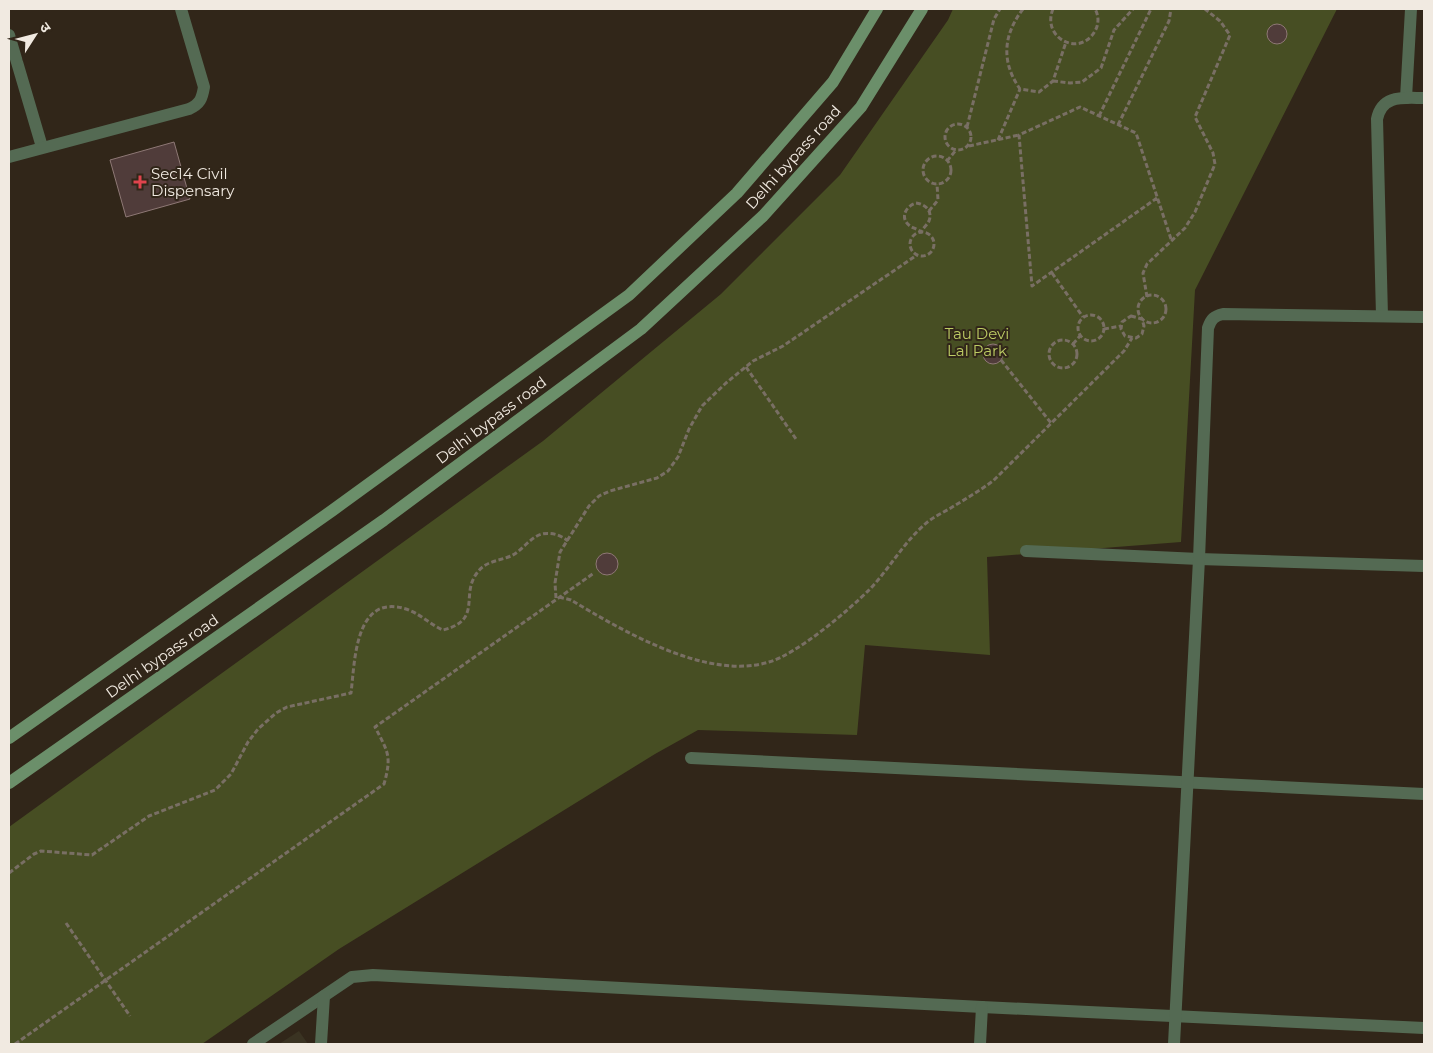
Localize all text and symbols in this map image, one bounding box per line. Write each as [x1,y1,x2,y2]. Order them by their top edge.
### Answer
north arrow [10,10,60,60]
text: उ [36,19,56,37]
street label: Delhi bypass road [741,101,845,213]
place label: Sec14 Civil Dispensary [151,164,235,200]
marker: Sec14 Civil Dispensary [133,175,147,189]
park label: Tau Devi Lal Park [945,324,1009,360]
street label: Delhi bypass road [432,372,550,468]
street label: Delhi bypass road [102,610,222,702]

